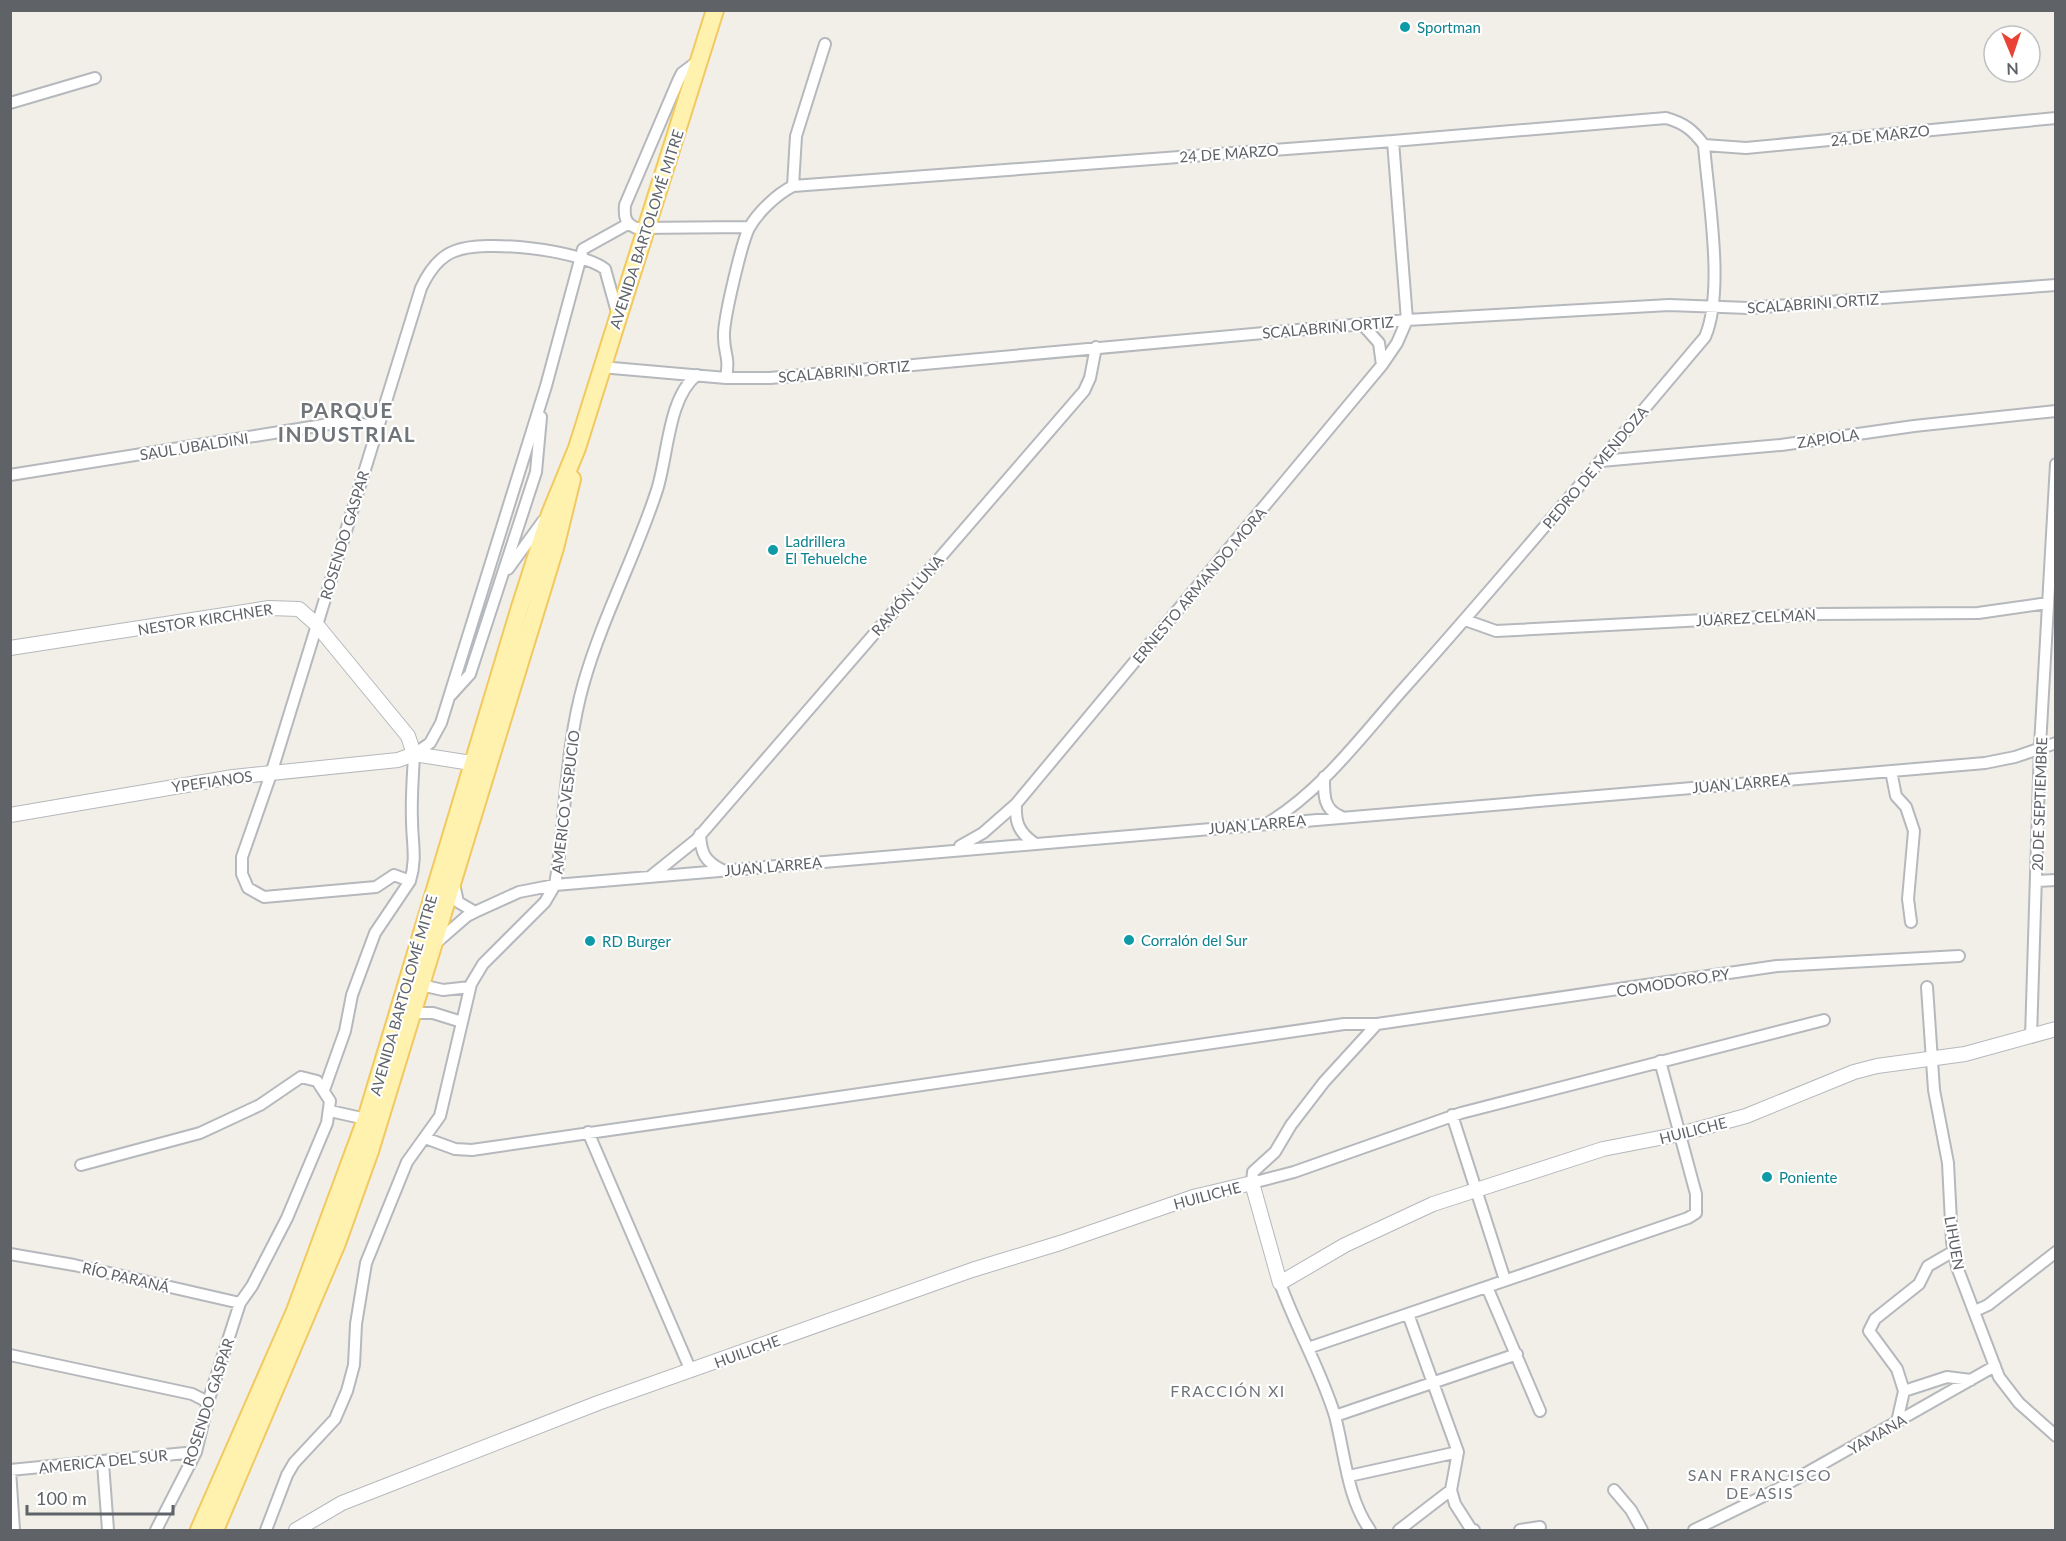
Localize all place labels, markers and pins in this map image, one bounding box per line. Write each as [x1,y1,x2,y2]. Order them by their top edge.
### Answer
place label: Sportman [1417,18,1481,36]
marker: Sportman [1398,20,1412,34]
place label: Ladrillera El Tehuelche [785,532,867,567]
marker: Ladrillera El Tehuelche [766,543,780,557]
place label: Corralón del Sur [1141,931,1248,949]
place label: RD Burger [602,932,671,950]
marker: Corralón del Sur [1122,933,1136,947]
marker: RD Burger [583,934,597,948]
place label: Poniente [1779,1168,1838,1186]
marker: Poniente [1760,1170,1774,1184]

